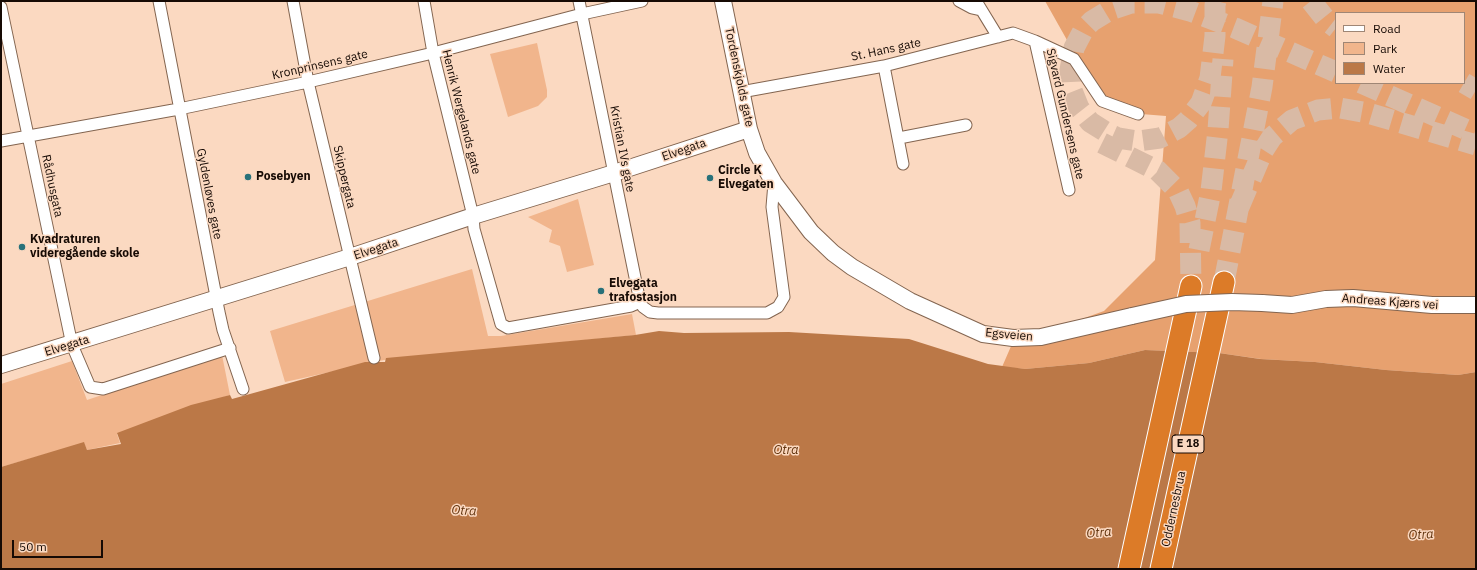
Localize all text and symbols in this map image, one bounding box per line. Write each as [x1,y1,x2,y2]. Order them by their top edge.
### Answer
legend [1335,12,1465,84]
text: Road [1373,21,1401,36]
street label: Tordenskjolds gate [721,26,757,128]
street label: St. Hans gate [850,36,922,64]
text: Park [1373,41,1397,56]
street label: Kronprinsens gate [271,47,369,83]
street label: Sigvard Gundersens gate [1043,47,1087,181]
street label: Henrik Wergelands gate [439,48,483,176]
text: Water [1373,61,1405,76]
street label: Kristian IVs gate [607,104,637,194]
street label: Elvegata [660,136,708,164]
street label: Skippergata [330,144,358,210]
street label: Gyldenløves gate [193,147,225,241]
street label: Rådhusgata [38,153,66,219]
place label: Circle K Elvegaten [718,164,774,192]
place label: Posebyen [256,170,311,184]
marker: Posebyen [243,172,253,182]
marker: Circle K Elvegaten [705,173,715,183]
place label: Kvadraturen videregående skole [30,233,139,261]
street label: Elvegata [352,235,400,263]
marker: Kvadraturen videregående skole [17,242,27,252]
place label: Elvegata trafostasjon [609,277,677,305]
marker: Elvegata trafostasjon [596,286,606,296]
street label: Andreas Kjærs vei [1341,291,1439,313]
street label: Egsveien [985,326,1033,344]
street label: Elvegata [43,332,91,360]
road number: E 18 [1172,435,1204,453]
water label: Otra [773,442,799,458]
street label: Oddernesbrua [1159,470,1189,548]
water label: Otra [451,503,477,519]
water label: Otra [1086,524,1112,542]
water label: Otra [1408,526,1434,544]
scale bar [14,532,105,558]
text: 50 m [19,539,47,554]

